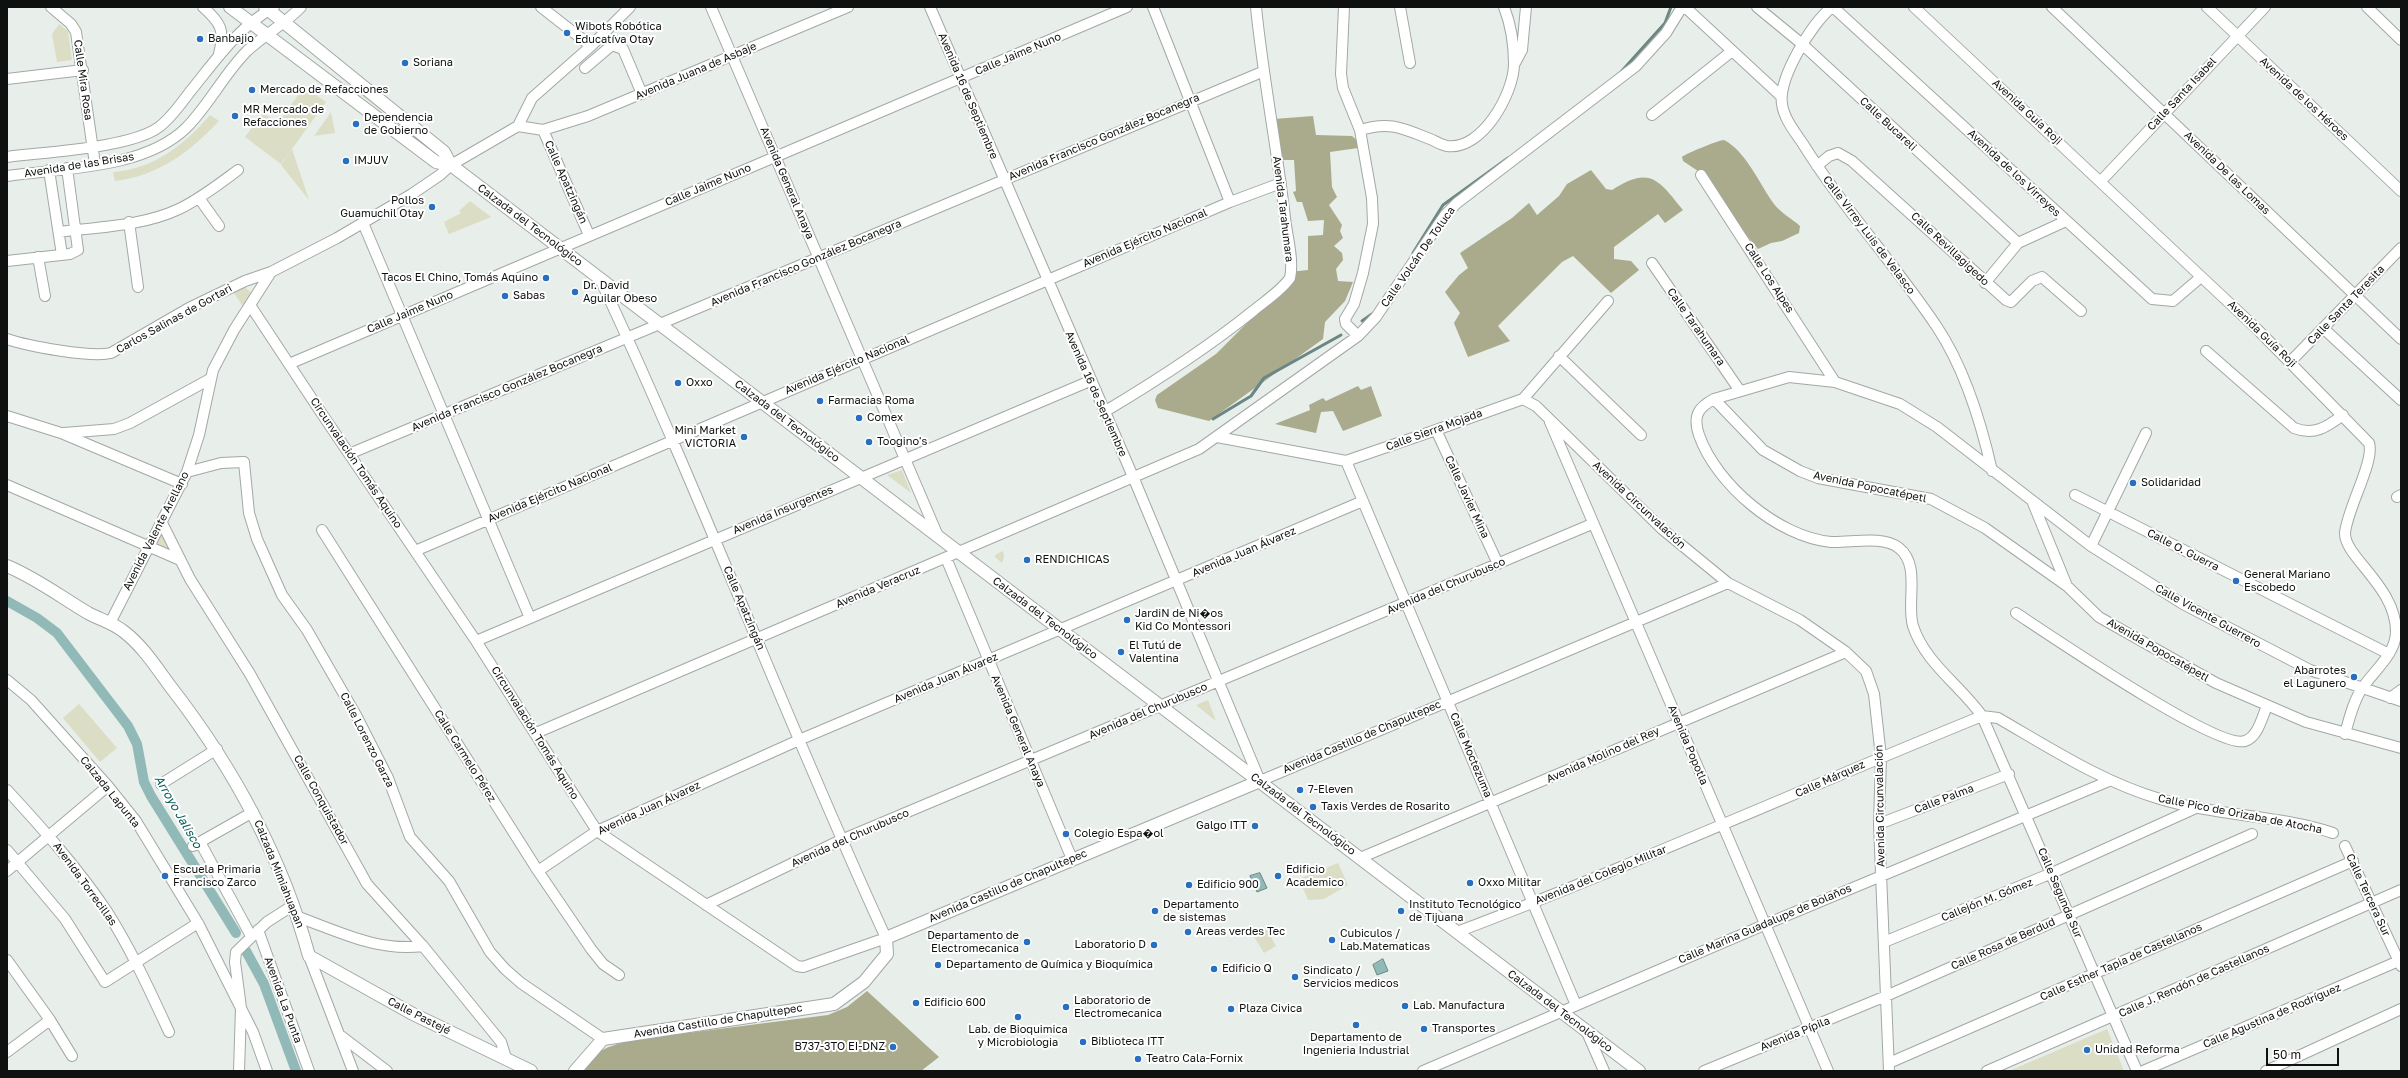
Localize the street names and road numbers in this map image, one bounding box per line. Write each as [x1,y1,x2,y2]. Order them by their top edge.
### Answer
street label: Calle Jaime Nuno [973,30,1063,78]
street label: Avenida 16 de Septiembre [935,31,1001,161]
street label: Calle Mira Rosa [71,39,95,121]
street label: Avenida Juana de Asbaje [633,39,759,103]
street label: Avenida de los Héroes [2257,54,2351,144]
street label: Calle Santa Isabel [2145,55,2219,133]
street label: Avenida Guía Roji [1989,76,2065,148]
street label: Avenida Francisco González Bocanegra [1007,91,1201,183]
street label: Calle Bucareli [1857,94,1919,154]
street label: Avenida General Anaya [757,125,817,241]
street label: Avenida de los Virreyes [1965,127,2063,219]
street label: Avenida De las Lomas [2181,129,2273,217]
street label: Calle Apatzingán [542,138,590,226]
street label: Avenida de las Brisas [23,150,135,180]
street label: Avenida Tarahumara [1270,155,1296,263]
street label: Calle Jaime Nuno [663,161,753,209]
street label: Calle Virrey Luis de Velasco [1820,173,1918,297]
street label: Calzada del Tecnológico [475,181,585,269]
street label: Calle Volcán De Toluca [1378,204,1458,310]
street label: Avenida Ejército Nacional [1081,206,1209,270]
street label: Calle Revillagigedo [1908,209,1992,289]
street label: Avenida Francisco González Bocanegra [709,217,903,309]
street label: Calle Los Alpes [1741,241,1797,315]
street label: Calle Santa Teresita [2305,263,2387,347]
street label: Carlos Salinas de Gortari [114,282,234,356]
street label: Calle Tarahumara [1664,286,1728,368]
street label: Calle Jaime Nuno [365,288,455,336]
street label: Avenida Guía Roji [2225,298,2299,370]
street label: Avenida 16 de Septiembre [1062,329,1130,459]
street label: Avenida Ejército Nacional [783,333,911,397]
street label: Avenida Francisco González Bocanegra [410,342,604,434]
street label: Calzada del Tecnológico [732,377,842,465]
street label: Circunvalación Tomás Aquino [307,395,405,531]
street label: Calle Sierra Mojada [1384,406,1484,454]
street label: Calle Javier Mina [1442,454,1492,540]
street label: Avenida Circunvalación [1590,458,1688,552]
street label: Avenida Ejército Nacional [486,461,614,525]
street label: Avenida Valente Arellano [120,469,192,593]
street label: Avenida Popocatépetl [1812,469,1928,505]
street label: Avenida Insurgentes [731,483,835,537]
street label: Avenida Juan Álvarez [1190,524,1298,580]
street label: Calle O. Guerra [2145,526,2221,574]
street label: Avenida del Churubusco [1385,555,1507,617]
street label: Avenida Veracruz [834,563,922,611]
street label: Calle Apatzingán [720,564,768,652]
street label: Calzada del Tecnológico [990,574,1100,662]
street label: Calle Vicente Guerrero [2153,581,2263,651]
street label: Avenida Popocatépetl [2105,615,2211,685]
street label: Avenida Juan Álvarez [892,650,1000,706]
street label: Circunvalación Tomás Aquino [488,664,582,802]
street label: Avenida General Anaya [988,673,1048,789]
street label: Avenida del Churubusco [1087,680,1209,742]
street label: Calle Lorenzo Garza [337,690,397,790]
street label: Avenida Castillo de Chapultepec [1281,698,1443,776]
street label: Avenida Popotla [1665,703,1711,787]
street label: Calle Carmelo Pérez [431,707,499,805]
street label: Calle Moctezuma [1447,711,1495,799]
street label: Avenida Molino del Rey [1544,724,1662,786]
street label: Avenida Circunvalación [1872,745,1888,867]
street label: Calle Conquistador [291,753,351,847]
street label: Calzada Lapunta [77,754,143,830]
street label: Calle Márquez [1793,758,1867,800]
street label: Calzada del Tecnológico [1248,770,1358,858]
street label: Avenida Juan Álvarez [596,778,702,838]
street label: Calle Palma [1912,782,1976,816]
street label: Calle Pico de Orizaba de Atocha [2157,792,2323,836]
street label: Avenida del Churubusco [789,806,911,870]
street label: Calzada Mimiahuapan [251,818,307,930]
street label: Avenida Torrecillas [50,840,120,928]
street label: Avenida del Colegio Militar [1533,843,1669,907]
street label: Calle Segunda Sur [2035,846,2085,940]
street label: Avenida Castillo de Chapultepec [927,847,1089,925]
street label: Calle Tercera Sur [2343,852,2393,938]
street label: Callejón M. Gómez [1939,876,2035,924]
street label: Calle Marina Guadalupe de Bolaños [1676,881,1854,967]
street label: Calle Rosa de Berdud [1949,915,2057,973]
street label: Calle Esther Tapia de Castellanos [2038,920,2204,1004]
street label: Calle J. Rendón de Castellanos [2117,942,2271,1020]
street label: Avenida La Punta [261,955,305,1045]
street label: Calzada del Tecnológico [1505,967,1615,1055]
street label: Calle Agustina de Rodríguez [2201,981,2343,1051]
street label: Calle Pastejé [385,994,453,1038]
street label: Avenida Castillo de Chapultepec [633,1001,803,1041]
street label: Avenida Pípila [1758,1014,1832,1054]

